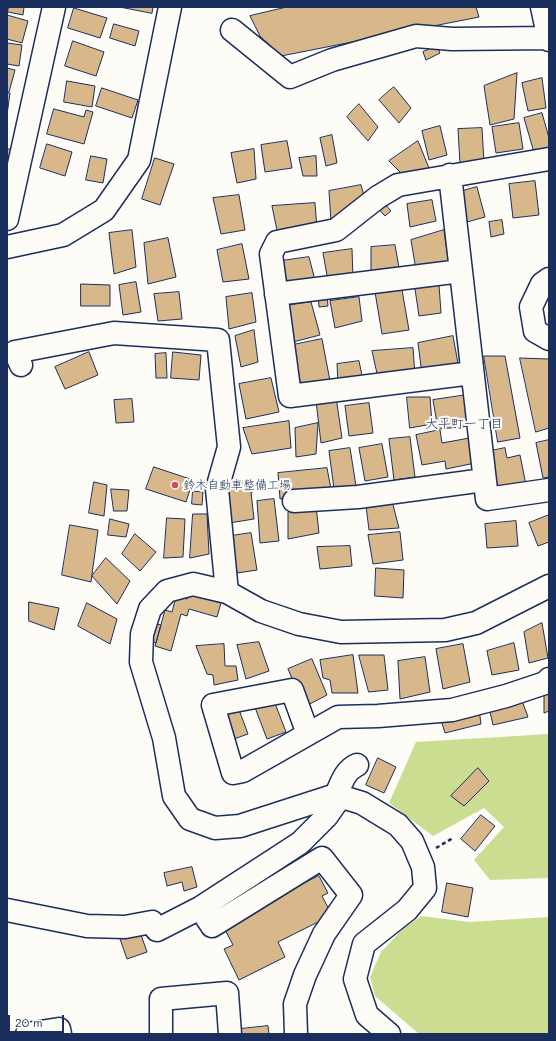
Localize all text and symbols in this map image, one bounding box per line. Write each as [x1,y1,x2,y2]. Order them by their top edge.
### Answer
district label: 大平町一丁目 [425,416,503,432]
place label: 鈴木自動車整備工場 [183,478,291,492]
marker: 鈴木自動車整備工場 [170,480,180,490]
scale bar [10,1007,66,1033]
text: 20 m [15,1014,43,1030]

